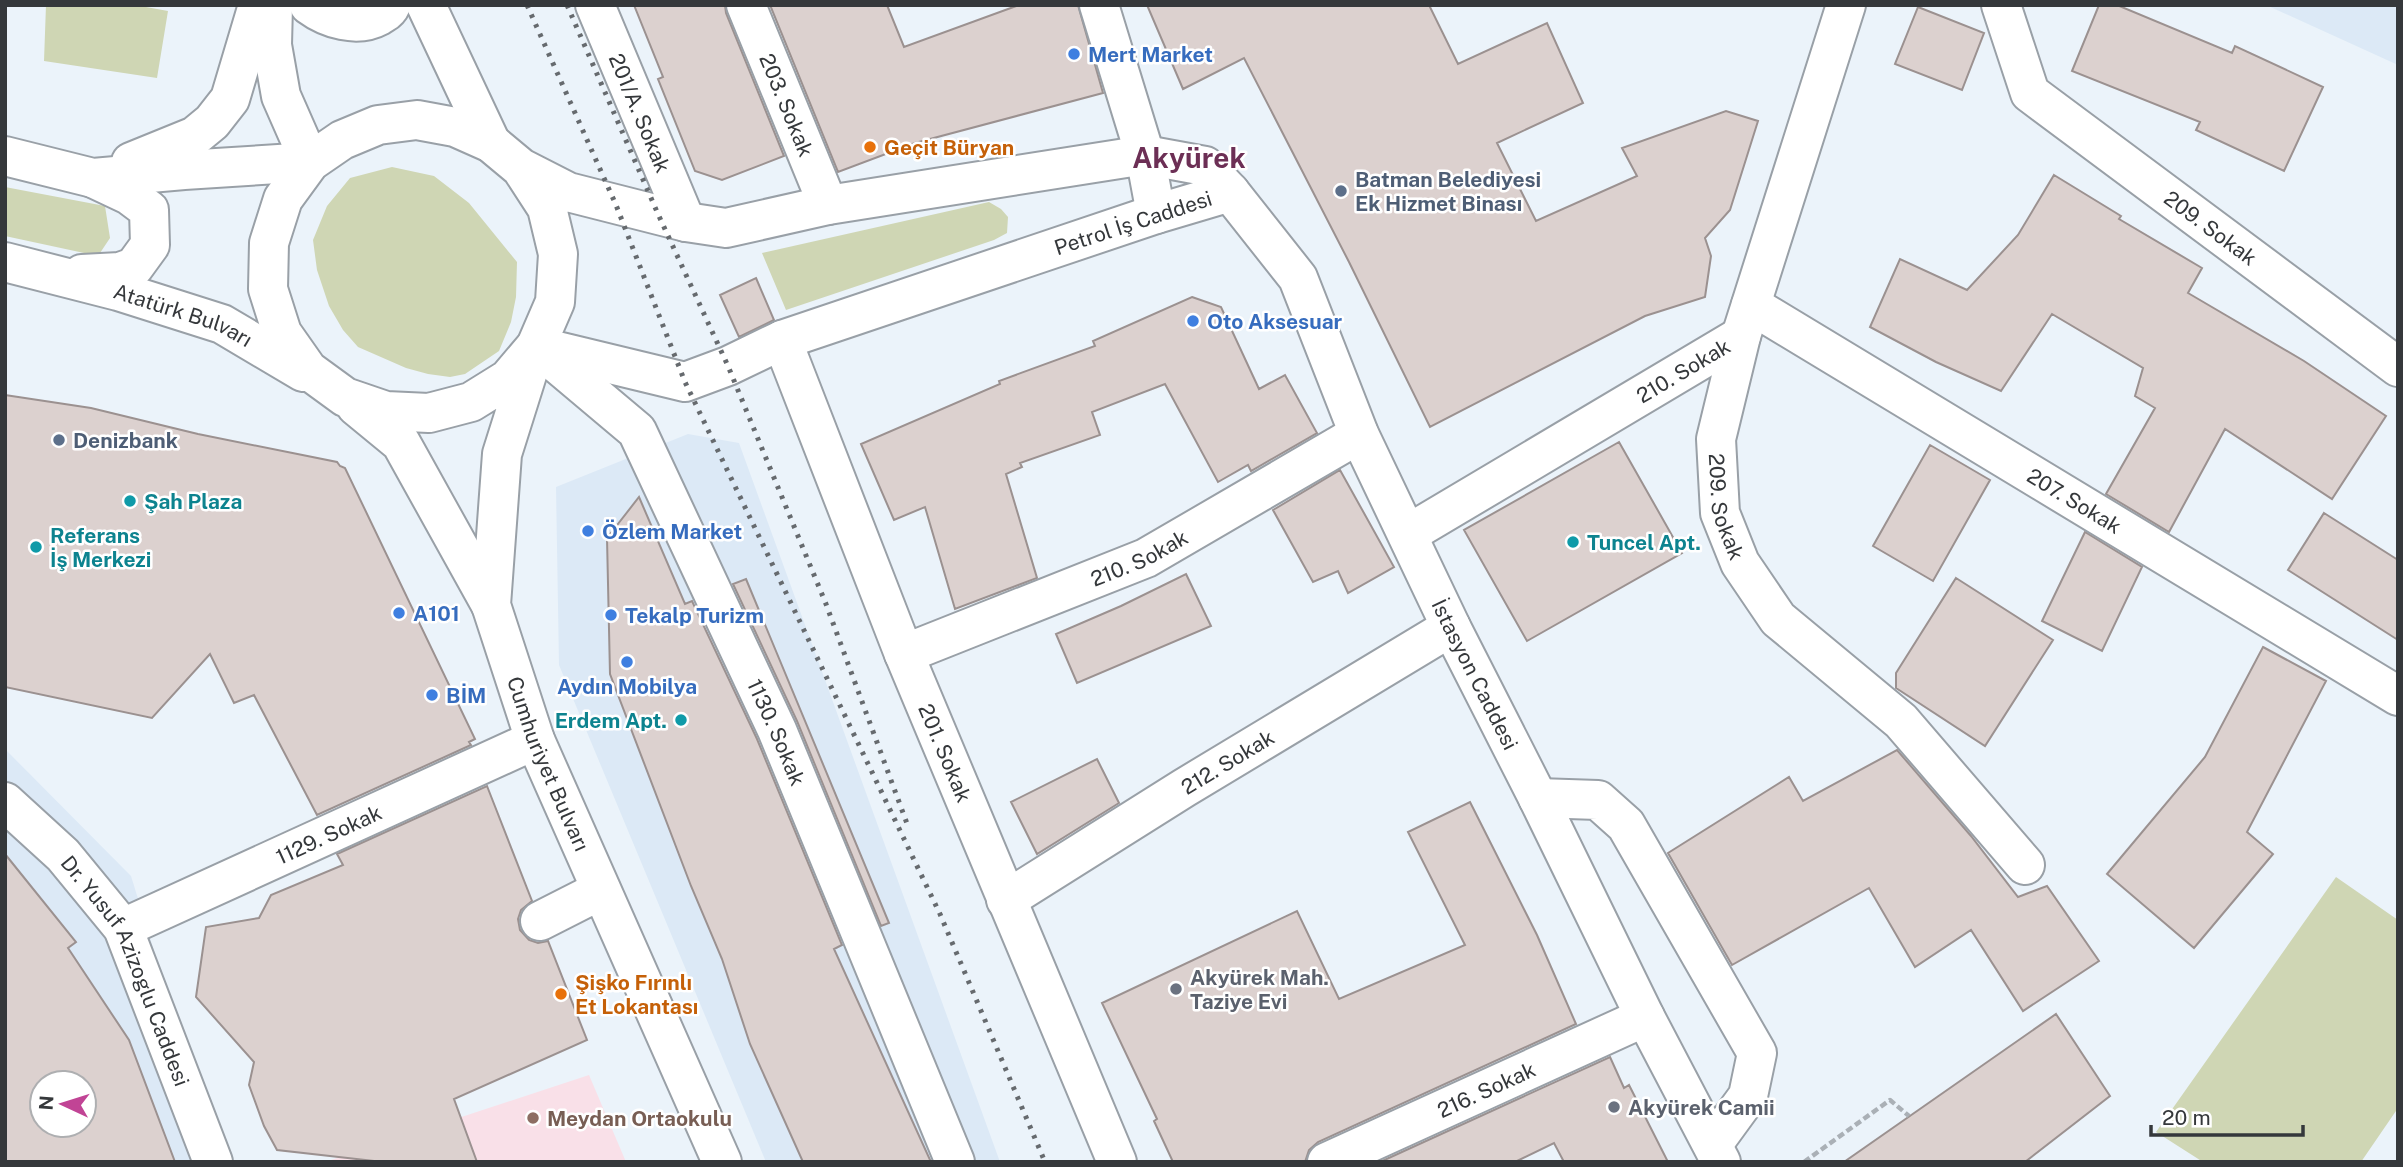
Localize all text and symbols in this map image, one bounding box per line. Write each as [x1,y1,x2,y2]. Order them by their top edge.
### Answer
place label: Mert Market [1088,42,1213,67]
marker: Mert Market [1066,46,1082,62]
street label: 201/A. Sokak [604,50,676,176]
street label: 203. Sokak [755,50,819,160]
place label: Geçit Büryan [884,135,1014,160]
marker: Geçit Büryan [862,139,878,155]
district label: Akyürek [1132,141,1246,174]
place label: Batman Belediyesi Ek Hizmet Binası [1355,167,1541,216]
marker: Batman Belediyesi Ek Hizmet Binası [1333,183,1349,199]
street label: 209. Sokak [2160,185,2262,270]
street label: Petrol İş Caddesi [1051,186,1215,260]
street label: Atatürk Bulvarı [111,278,257,352]
place label: Oto Aksesuar [1207,309,1343,334]
marker: Oto Aksesuar [1185,313,1201,329]
street label: 210. Sokak [1632,333,1735,408]
place label: Denizbank [73,428,178,453]
marker: Denizbank [51,432,67,448]
street label: 209. Sokak [1704,453,1750,563]
street label: 207. Sokak [2023,462,2126,539]
place label: Şah Plaza [144,489,242,514]
marker: Şah Plaza [122,493,138,509]
place label: Özlem Market [602,519,742,544]
place label: Referans İş Merkezi [50,523,151,572]
marker: Özlem Market [580,523,596,539]
street label: 210. Sokak [1087,524,1192,591]
place label: Tuncel Apt. [1587,530,1701,555]
marker: Tuncel Apt. [1565,534,1581,550]
marker: Referans İş Merkezi [28,539,44,555]
street label: İstasyon Caddesi [1427,595,1524,754]
place label: A101 [413,601,460,626]
place label: Tekalp Turizm [625,603,764,628]
marker: A101 [391,605,407,621]
marker: Tekalp Turizm [603,607,619,623]
marker: Aydın Mobilya [619,654,635,670]
street label: Cumhuriyet Bulvarı [503,673,595,855]
place label: Aydın Mobilya [557,674,697,699]
street label: 1130. Sokak [742,675,811,789]
place label: BİM [446,683,486,708]
marker: BİM [424,687,440,703]
street label: 201. Sokak [914,700,977,806]
place label: Erdem Apt. [555,708,667,733]
marker: Erdem Apt. [673,712,689,728]
street label: 212. Sokak [1176,724,1279,799]
street label: 1129. Sokak [272,799,386,869]
street label: Dr. Yusuf Azizoglu Caddesi [56,850,195,1089]
place label: Akyürek Mah. Taziye Evi [1190,965,1329,1014]
place label: Şişko Fırınlı Et Lokantası [575,970,698,1019]
marker: Akyürek Mah. Taziye Evi [1168,981,1184,997]
marker: Şişko Fırınlı Et Lokantası [553,986,569,1002]
street label: 216. Sokak [1433,1056,1539,1123]
north arrow [28,1069,98,1139]
scale bar [2151,1094,2303,1138]
text: N [35,1095,58,1111]
place label: Akyürek Camii [1628,1095,1775,1120]
marker: Akyürek Camii [1606,1099,1622,1115]
text: 20 m [2162,1105,2211,1130]
place label: Meydan Ortaokulu [547,1106,732,1131]
marker: Meydan Ortaokulu [525,1110,541,1126]

